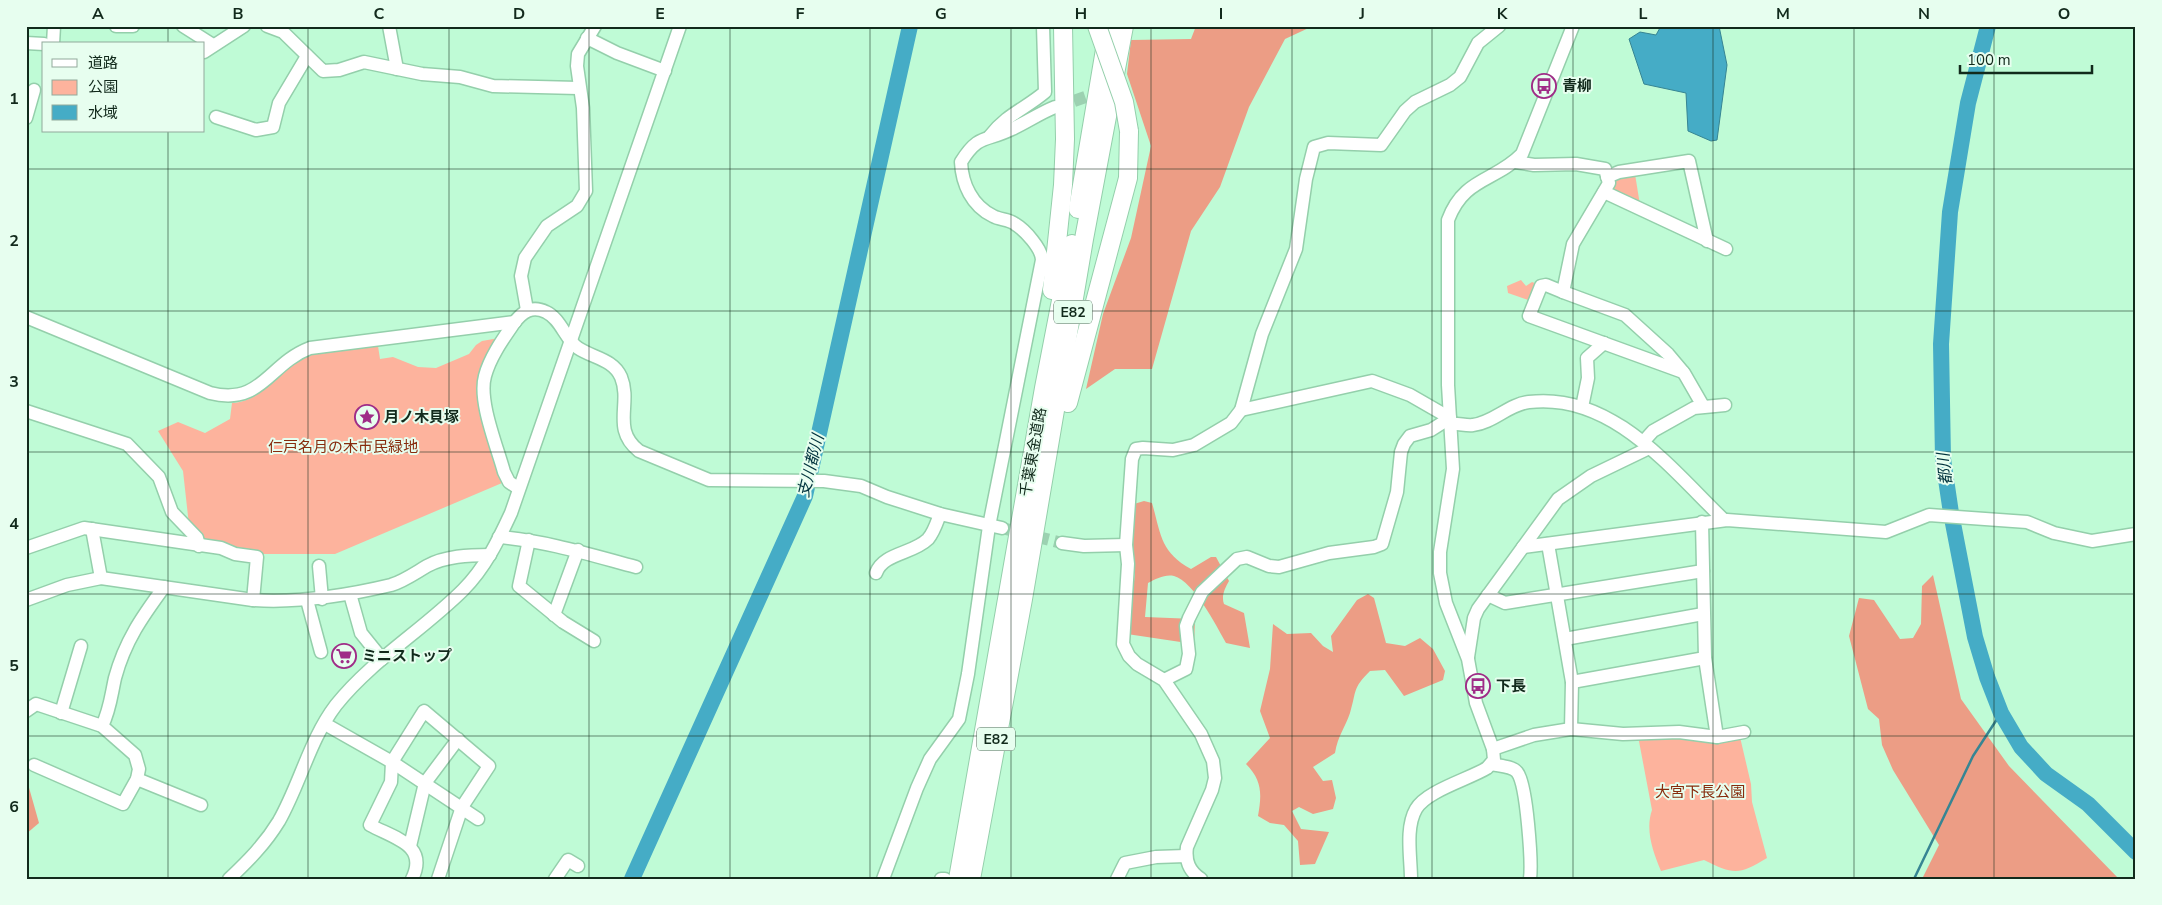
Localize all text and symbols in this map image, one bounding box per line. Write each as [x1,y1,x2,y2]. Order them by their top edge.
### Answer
text: A [92,3,104,25]
text: B [232,3,244,25]
text: C [374,3,385,25]
text: D [513,3,525,25]
text: E [655,3,665,25]
text: F [796,3,805,25]
text: G [935,3,947,25]
text: H [1075,3,1087,25]
text: I [1219,3,1223,25]
text: J [1358,3,1365,25]
text: K [1497,3,1509,25]
text: L [1639,3,1648,25]
text: M [1776,3,1790,25]
text: N [1918,3,1930,25]
text: O [2058,3,2070,25]
legend [42,42,205,132]
scale bar [1960,42,2092,74]
text: 100 m [1967,50,2011,70]
text: 道路 [88,53,118,73]
bus stop icon: 青柳 [1531,73,1557,99]
place label: 青柳 [1562,76,1592,96]
text: 公園 [88,77,118,97]
text: 1 [9,88,19,110]
text: 水域 [88,103,118,123]
text: 2 [9,230,19,252]
road number: E82 [1054,300,1092,324]
text: 3 [9,371,19,393]
place icon: 月ノ木貝塚 [354,404,380,430]
street label: 千葉東金道路 [1015,406,1051,498]
place label: 月ノ木貝塚 [384,407,459,427]
water label: 支川都川 [793,430,830,500]
park label: 仁戸名月の木市民緑地 [268,437,418,457]
water label: 都川 [1932,450,1958,486]
text: 4 [9,513,19,535]
supermarket icon: ミニストップ [331,643,357,669]
place label: ミニストップ [362,646,452,666]
text: 5 [9,655,19,677]
bus stop icon: 下長 [1465,673,1491,699]
place label: 下長 [1496,676,1526,696]
road number: E82 [977,728,1015,751]
park label: 大宮下長公園 [1655,782,1745,802]
text: 6 [9,796,19,818]

